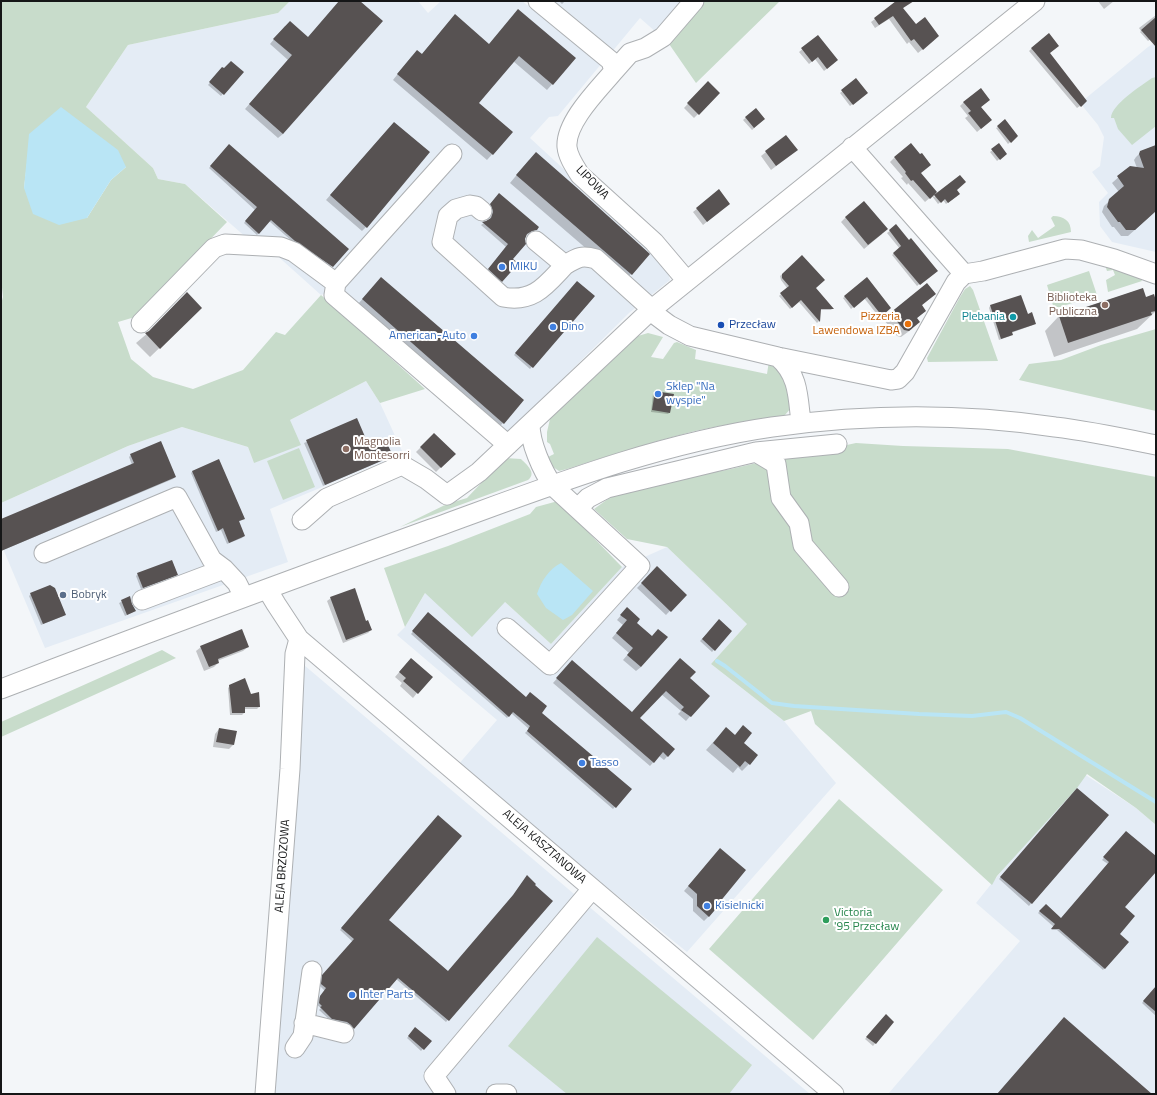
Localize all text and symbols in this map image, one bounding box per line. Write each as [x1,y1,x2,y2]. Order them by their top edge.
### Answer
street label: LIPOWA [573,163,611,203]
place label: MIKU [510,260,538,274]
marker: MIKU [497,262,507,272]
place label: Biblioteka Publiczna [1047,291,1097,319]
marker: Biblioteka Publiczna [1100,300,1110,310]
place label: Pizzeria Lawendowa IZBA [812,310,900,338]
place label: Plebania [962,310,1005,324]
marker: Plebania [1008,312,1018,322]
place label: Przecław [729,318,776,332]
marker: Pizzeria Lawendowa IZBA [903,319,913,329]
place label: Dino [561,320,584,334]
marker: Przecław [716,320,726,330]
marker: Dino [548,322,558,332]
place label: American-Auto [389,329,466,343]
marker: American-Auto [469,331,479,341]
place label: Sklep "Na wyspie" [666,380,715,408]
marker: Sklep "Na wyspie" [653,389,663,399]
place label: Magnolia Montesorri [354,435,410,463]
marker: Magnolia Montesorri [341,444,351,454]
place label: Bobryk [71,588,107,602]
marker: Bobryk [58,590,68,600]
place label: Tasso [590,756,619,770]
marker: Tasso [577,758,587,768]
street label: ALEJA KASZTANOWA [499,807,589,887]
street label: ALEJA BRZOZOWA [273,819,293,913]
place label: Kisielnicki [715,899,764,913]
marker: Kisielnicki [702,901,712,911]
place label: Victoria '95 Przecław [834,906,899,934]
marker: Victoria '95 Przecław [821,915,831,925]
place label: Inter Parts [360,988,413,1002]
marker: Inter Parts [347,990,357,1000]

